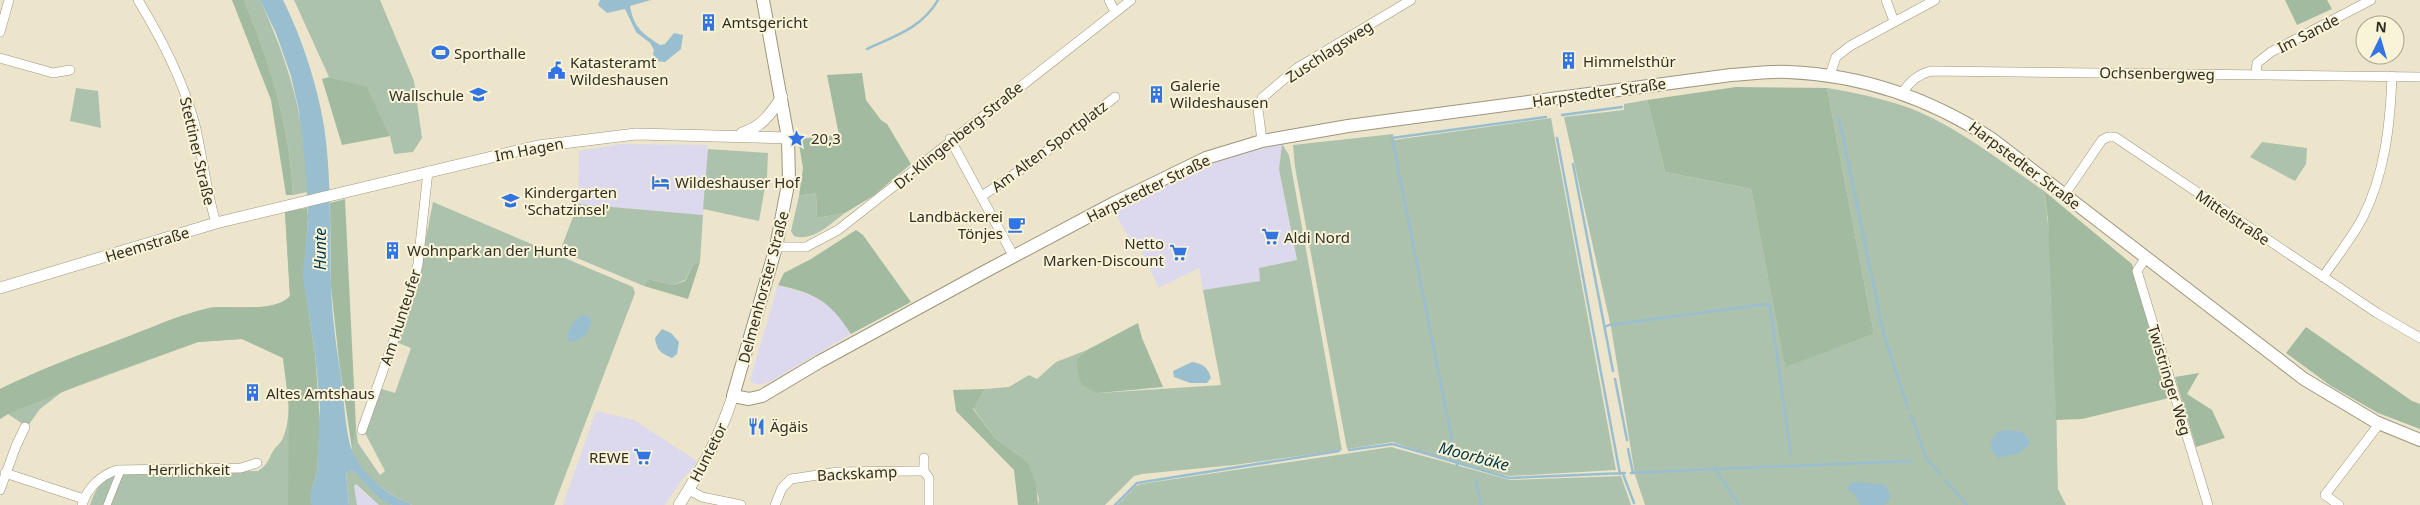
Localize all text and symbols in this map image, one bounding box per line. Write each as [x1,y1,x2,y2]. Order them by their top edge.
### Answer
street label: Im Sande [2274,9,2342,57]
building icon: Amtsgericht [698,12,718,32]
place label: Amtsgericht [722,12,808,32]
street label: Zuschlagsweg [1282,15,1376,87]
north arrow [2355,15,2405,65]
text: N [2375,17,2388,37]
sports icon: Sporthalle [430,43,450,63]
place label: Sporthalle [454,43,526,63]
building icon: Himmelsthür [1559,51,1579,71]
place label: Himmelsthür [1583,51,1676,71]
place label: Katasteramt Wildeshausen [570,52,668,89]
public building icon: Katasteramt Wildeshausen [546,61,566,81]
street label: Ochsenbergweg [2099,62,2215,84]
street label: Harpstedter Straße [1531,73,1667,111]
place label: Galerie Wildeshausen [1170,75,1268,112]
street label: Dr.-Klingenberg-Straße [889,77,1027,193]
building icon: Galerie Wildeshausen [1146,84,1166,104]
place label: Wallschule [389,85,464,105]
school or university icon: Wallschule [468,85,488,105]
street label: Stettiner Straße [176,95,220,207]
street label: Am Alten Sportplatz [987,96,1111,196]
street label: Harpstedter Straße [1965,116,2085,214]
place icon: 20,3 [787,128,807,148]
place label: 20,3 [811,128,841,148]
street label: Im Hagen [493,133,565,165]
street label: Harpstedter Straße [1083,149,1213,227]
hotel icon: Wildeshauser Hof [651,172,671,192]
place label: Wildeshauser Hof [675,172,800,192]
place label: Kindergarten 'Schatzinsel' [524,182,617,219]
street label: Mittelstraße [2192,185,2274,249]
school or university icon: Kindergarten 'Schatzinsel' [500,191,520,211]
place label: Landbäckerei Tönjes [909,206,1003,243]
street label: Delmenhorster Straße [733,209,793,365]
cafe icon: Landbäckerei Tönjes [1007,215,1027,235]
street label: Heemstraße [103,222,191,266]
supermarket icon: Aldi Nord [1260,227,1280,247]
place label: Aldi Nord [1284,227,1350,247]
water label: Hunte [309,228,331,270]
place label: Netto Marken-Discount [1043,233,1165,270]
building icon: Wohnpark an der Hunte [383,240,403,260]
place label: Wohnpark an der Hunte [407,240,577,260]
supermarket icon: Netto Marken-Discount [1168,242,1188,262]
street label: Am Hunteufer [375,266,425,368]
street label: Twistringer Weg [2144,322,2196,438]
building icon: Altes Amtshaus [242,383,262,403]
place label: Altes Amtshaus [266,383,375,403]
restaurant icon: Ägäis [746,416,766,436]
place label: Ägäis [770,416,808,436]
street label: Huntetor [685,419,731,485]
water label: Moorbäke [1436,436,1512,476]
place label: REWE [589,447,629,467]
supermarket icon: REWE [633,447,653,467]
street label: Herrlichkeit [148,459,231,479]
street label: Backskamp [816,461,898,485]

